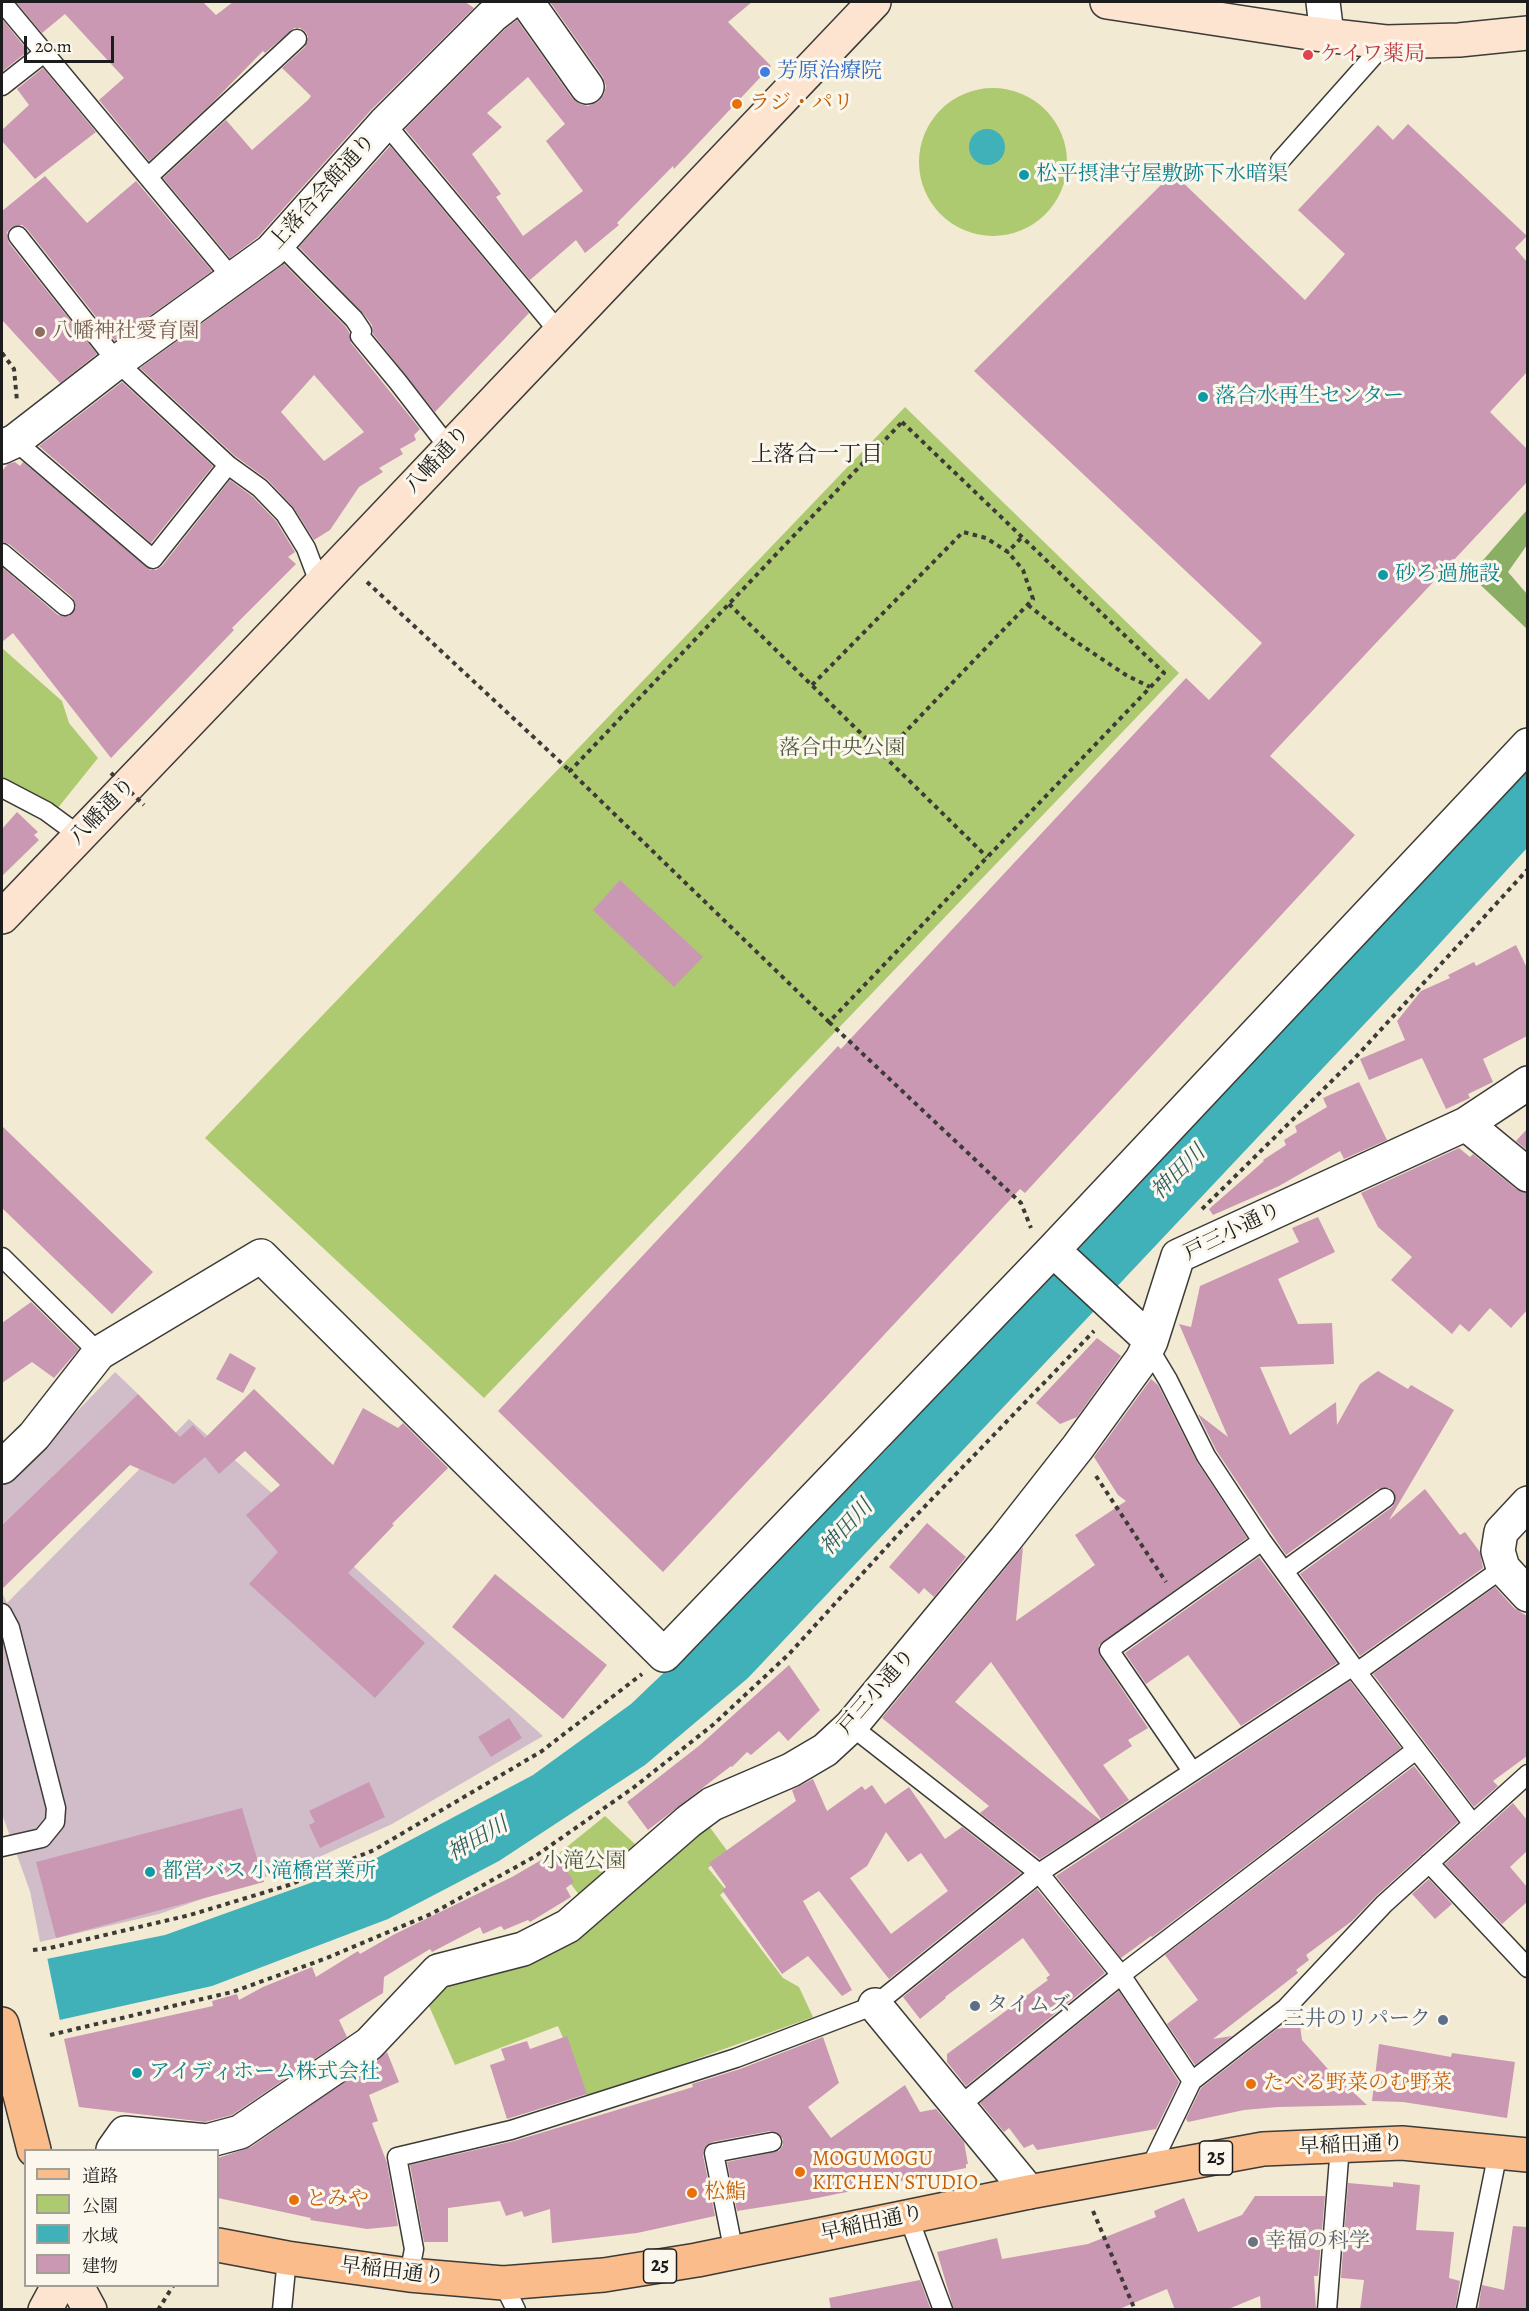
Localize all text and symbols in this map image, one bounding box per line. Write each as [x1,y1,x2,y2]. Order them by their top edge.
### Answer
scale bar [27,24,117,62]
text: 20 m [35,34,72,58]
place label: ケイワ薬局 [1320,42,1425,68]
marker: ケイワ薬局 [1301,48,1315,62]
place label: 芳原治療院 [777,59,882,85]
marker: 芳原治療院 [758,65,772,79]
place label: ラジ・パリ [749,91,854,117]
marker: ラジ・パリ [730,97,744,111]
street label: 上落合会館通り [264,129,382,255]
place label: 松平摂津守屋敷跡下水暗渠 [1036,162,1288,188]
marker: 松平摂津守屋敷跡下水暗渠 [1017,168,1031,182]
place label: 八幡神社愛育園 [52,319,199,345]
marker: 八幡神社愛育園 [33,325,47,339]
place label: 落合水再生センター [1215,384,1404,410]
marker: 落合水再生センター [1196,390,1210,404]
street label: 八幡通り [400,421,476,499]
district label: 上落合一丁目 [751,443,883,469]
place label: 砂ろ過施設 [1395,562,1500,588]
marker: 砂ろ過施設 [1376,568,1390,582]
park label: 落合中央公園 [779,736,905,762]
street label: 八幡通り [65,773,141,851]
water label: 神田川 [1146,1140,1212,1206]
street label: 戸三小通り [1180,1198,1286,1266]
water label: 神田川 [815,1495,879,1561]
street label: 戸三小通り [833,1644,921,1740]
water label: 神田川 [443,1812,513,1868]
park label: 小滝公園 [542,1849,626,1875]
place label: 都営バス 小滝橋営業所 [162,1859,376,1885]
marker: 都営バス 小滝橋営業所 [143,1865,157,1879]
place label: タイムズ [987,1993,1071,2019]
marker: タイムズ [968,1999,982,2013]
place label: 三井のリパーク [1284,2007,1431,2033]
marker: 三井のリパーク [1436,2013,1450,2027]
place label: アイディホーム株式会社 [149,2060,380,2086]
marker: アイディホーム株式会社 [130,2066,144,2080]
place label: たべる野菜のむ野菜 [1263,2071,1452,2097]
marker: たべる野菜のむ野菜 [1244,2077,1258,2091]
street label: 早稲田通り [1298,2132,1404,2160]
road number: 25 [1200,2141,1232,2175]
place label: MOGUMOGU KITCHEN STUDIO [812,2147,978,2197]
legend [24,2149,219,2287]
text: 道路 [82,2164,118,2188]
marker: MOGUMOGU KITCHEN STUDIO [793,2165,807,2179]
place label: 松鮨 [704,2180,746,2206]
marker: 松鮨 [685,2186,699,2200]
place label: とみや [306,2187,369,2213]
marker: とみや [287,2193,301,2207]
text: 公園 [82,2194,118,2218]
street label: 早稲田通り [818,2201,926,2247]
text: 水域 [82,2224,118,2248]
place label: 幸福の科学 [1265,2229,1370,2255]
marker: 幸福の科学 [1246,2235,1260,2249]
road number: 25 [644,2249,676,2283]
street label: 早稲田通り [338,2253,446,2291]
text: 建物 [82,2254,118,2278]

